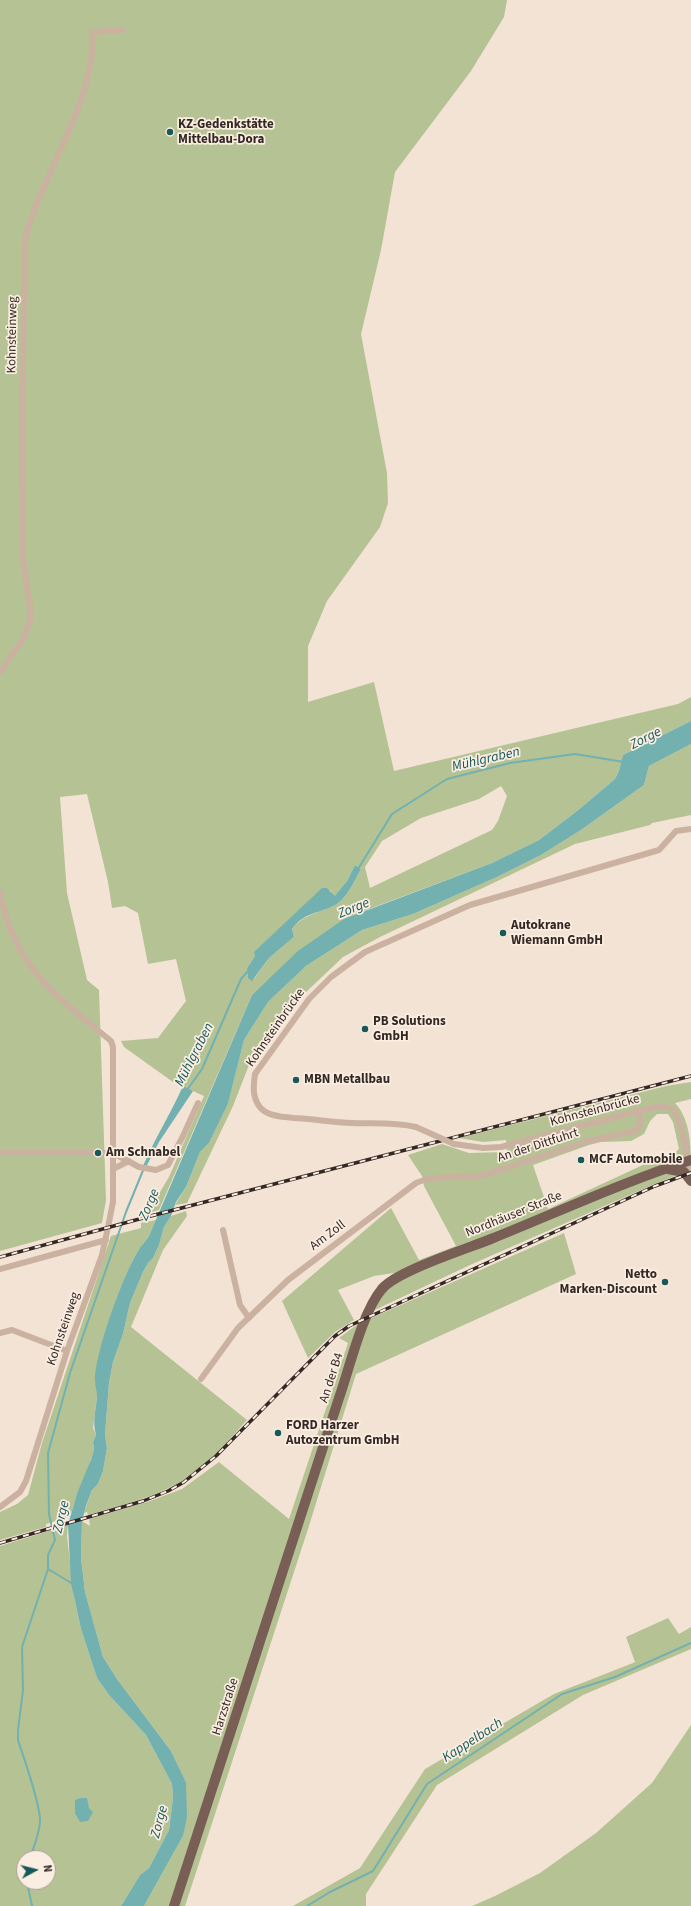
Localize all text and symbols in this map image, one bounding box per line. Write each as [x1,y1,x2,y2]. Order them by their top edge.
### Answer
place label: KZ-Gedenkstätte Mittelbau-Dora [178,117,274,148]
marker: KZ-Gedenkstätte Mittelbau-Dora [165,127,175,137]
street label: Kohnsteinweg [5,296,21,374]
water label: Zorge [628,724,664,754]
water label: Mühlgraben [450,744,522,776]
water label: Zorge [336,895,372,923]
place label: Autokrane Wiemann GmbH [511,918,603,949]
marker: Autokrane Wiemann GmbH [498,928,508,938]
street label: Kohnsteinbrücke [243,986,309,1070]
place label: PB Solutions GmbH [373,1014,446,1045]
water label: Mühlgraben [172,1020,218,1090]
marker: PB Solutions GmbH [360,1024,370,1034]
place label: MBN Metallbau [304,1072,390,1088]
marker: MBN Metallbau [291,1075,301,1085]
street label: Kohnsteinbrücke [548,1092,642,1130]
street label: An der Dittfuhrt [496,1126,580,1166]
place label: Am Schnabel [106,1145,180,1161]
marker: Am Schnabel [93,1148,103,1158]
place label: MCF Automobile [589,1152,682,1168]
marker: MCF Automobile [576,1155,586,1165]
water label: Zorge [136,1187,164,1223]
street label: Nordhäuser Straße [464,1189,564,1241]
street label: Am Zoll [307,1217,349,1255]
place label: Netto Marken-Discount [559,1267,657,1298]
marker: Netto Marken-Discount [660,1277,670,1287]
street label: Kohnsteinweg [44,1290,84,1368]
street label: An der B4 [317,1351,347,1405]
place label: FORD Harzer Autozentrum GmbH [286,1418,400,1449]
marker: FORD Harzer Autozentrum GmbH [273,1428,283,1438]
water label: Zorge [50,1499,74,1535]
street label: Harzstraße [209,1676,243,1738]
water label: Kappelbach [440,1715,506,1767]
water label: Zorge [148,1804,172,1840]
north arrow [16,1850,56,1890]
text: N [40,1864,55,1873]

